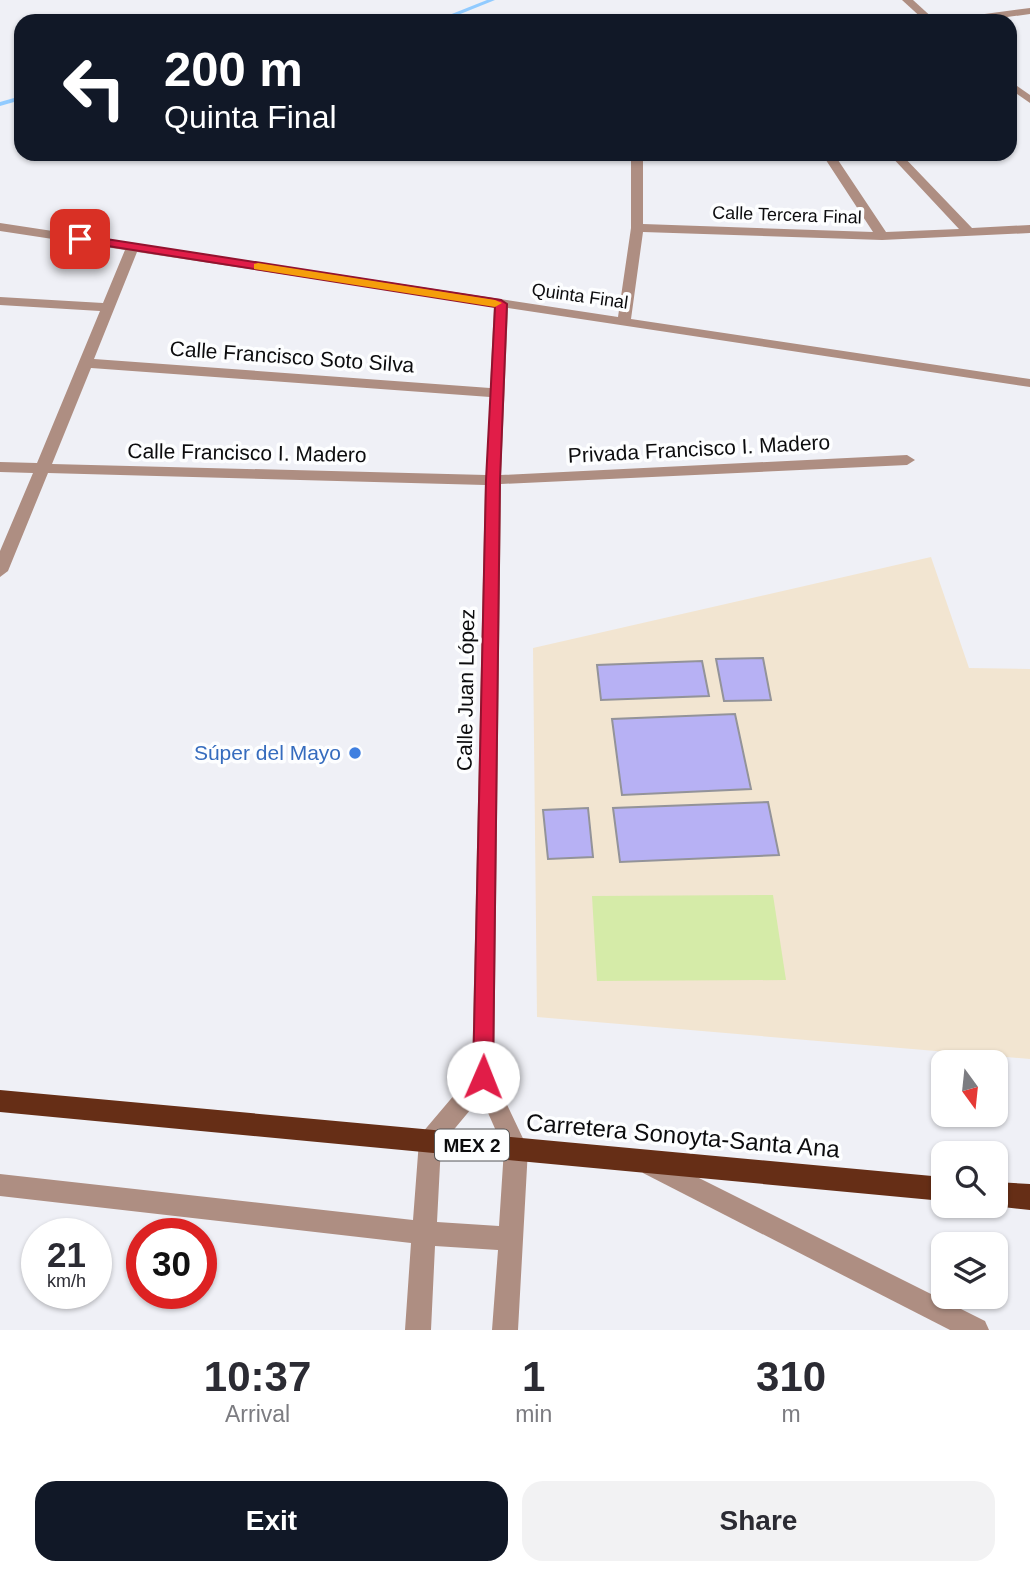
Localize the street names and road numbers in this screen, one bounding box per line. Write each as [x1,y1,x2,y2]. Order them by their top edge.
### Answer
street label: Calle Tercera Final [712,202,862,228]
street label: Quinta Final [531,279,629,313]
street label: Calle Francisco Soto Silva [169,336,415,377]
street label: Privada Francisco I. Madero [567,430,831,467]
street label: Calle Francisco I. Madero [127,439,367,466]
street label: Calle Juan López [453,609,478,771]
street label: Carretera Sonoyta-Santa Ana [525,1108,842,1163]
road number: MEX 2 [435,1130,509,1161]

